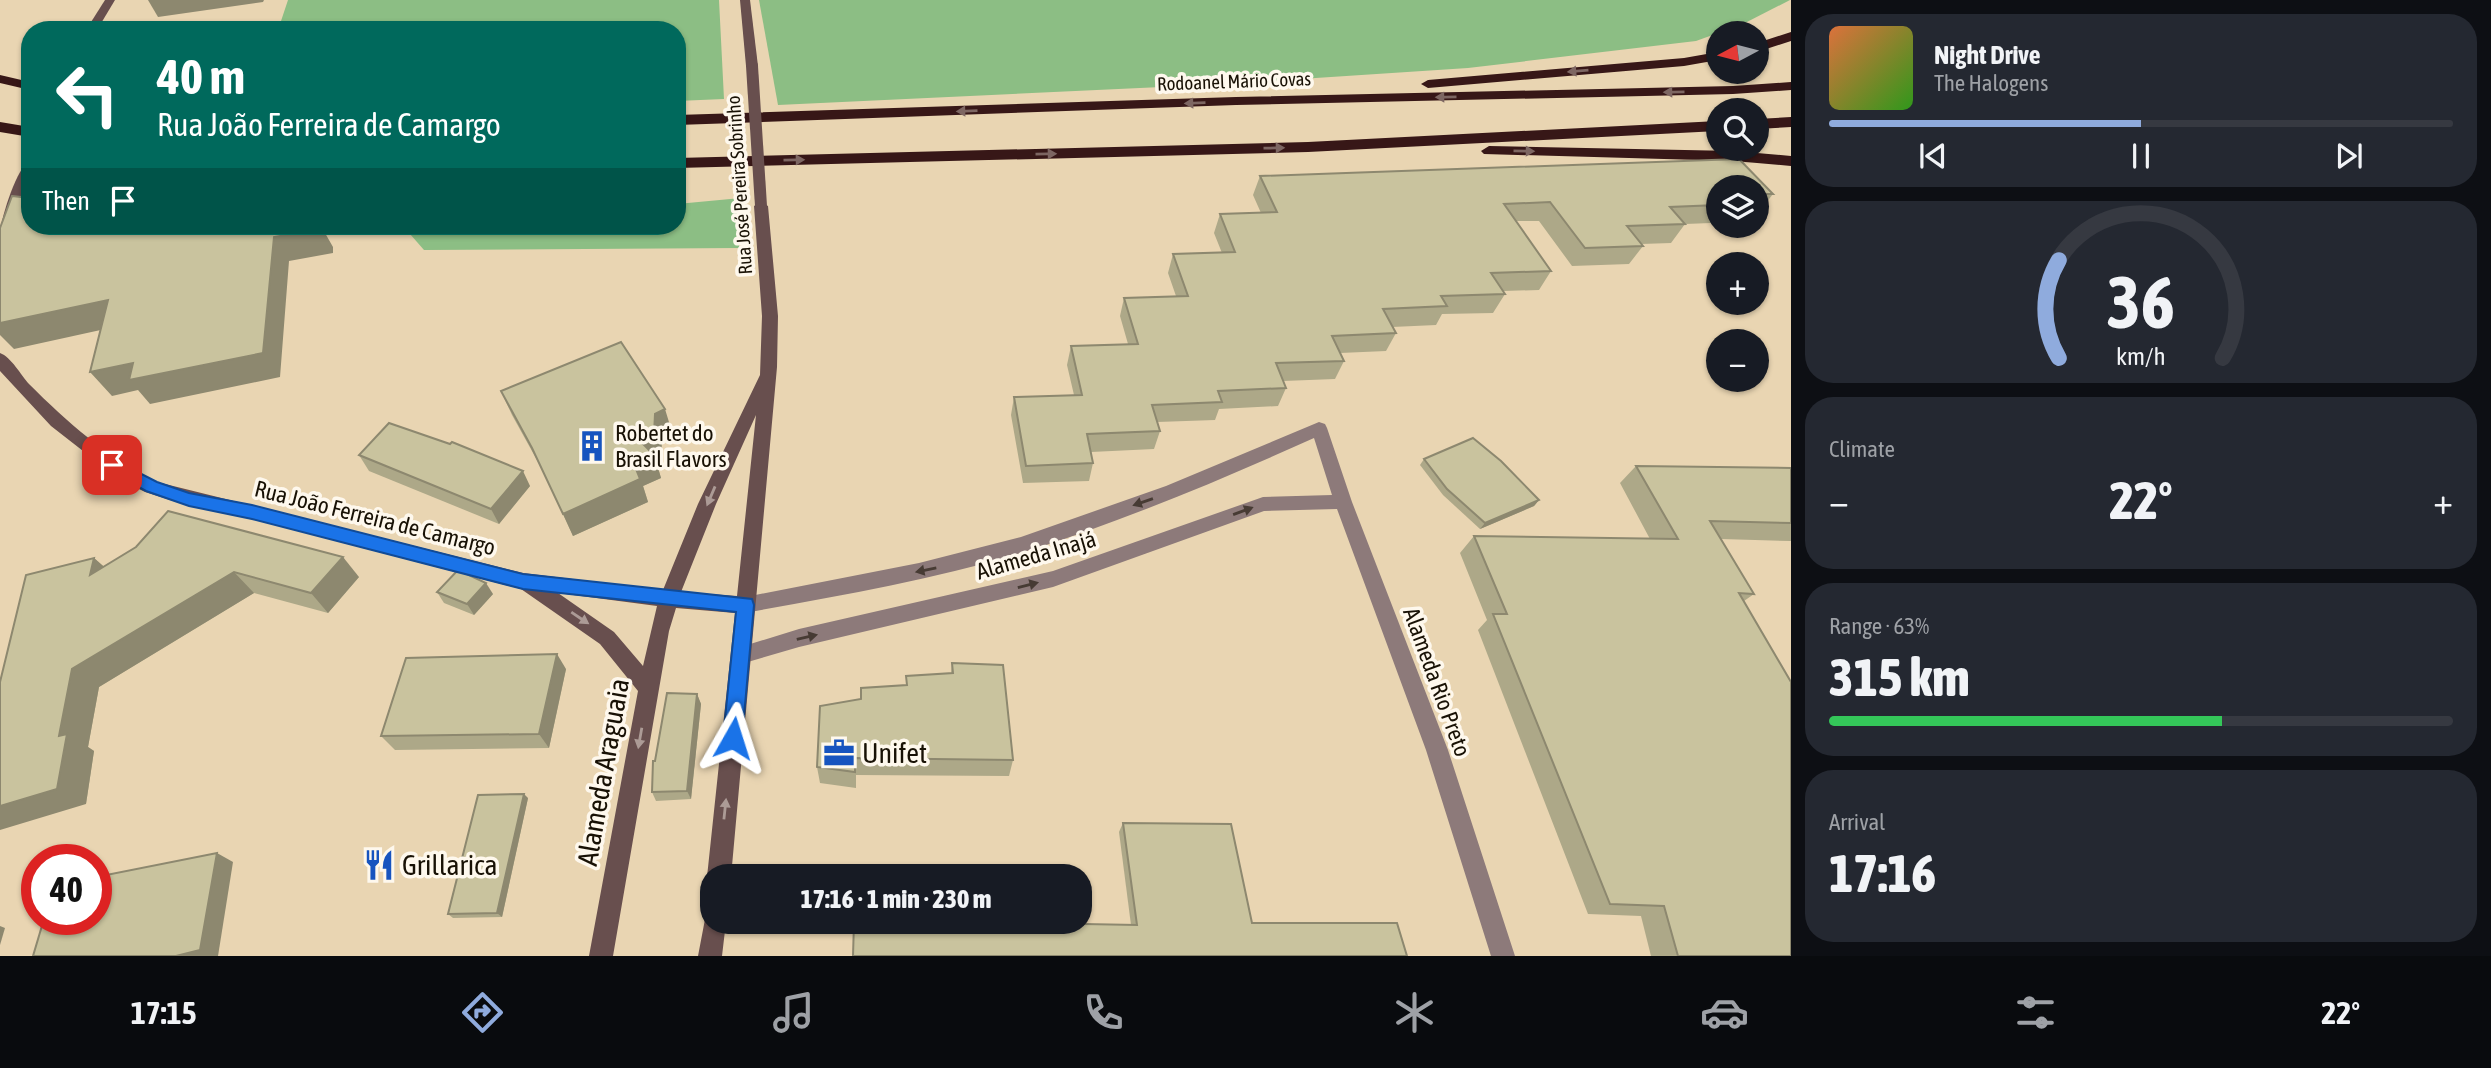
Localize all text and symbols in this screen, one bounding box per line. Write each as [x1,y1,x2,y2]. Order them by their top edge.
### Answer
north arrow [1706,21,1769,84]
map controls [1706,21,1769,392]
text: Night Drive [1934,40,2041,70]
text: 40 m [157,48,245,104]
icon: left [42,49,133,140]
one-way arrow [1566,66,1588,77]
street label: Rodoanel Mário Covas [1157,67,1312,95]
text: The Halogens [1934,70,2048,96]
one-way arrow [1663,86,1685,97]
one-way arrow [1435,91,1457,102]
street label: Rua José Pereira Sobrinho [722,95,756,275]
one-way arrow [1183,97,1205,109]
button: search [1706,98,1769,161]
text: Rua João Ferreira de Camargo [157,106,501,143]
one-way arrow [956,106,978,117]
icon: previous [1914,137,1952,175]
icon: pause [2122,137,2160,175]
icon: next [2330,137,2368,175]
one-way arrow [1263,143,1285,154]
one-way arrow [1513,146,1535,157]
one-way arrow [1036,148,1058,160]
one-way arrow [784,154,806,166]
button: layers [1706,175,1769,238]
icon: arrive [104,182,142,220]
text: Then [42,186,90,216]
button: + [1706,252,1769,315]
text: 36 [2107,260,2175,343]
button: − [1706,329,1769,392]
text: km/h [2116,341,2166,369]
place label: Robertet do Brasil Flavors [615,420,727,472]
building icon: Robertet do Brasil Flavors [575,429,609,463]
pin [82,435,142,495]
text: Climate [1829,436,1895,462]
icon: arrive [93,446,131,484]
text: 22° [2109,470,2173,530]
street label: Rua João Ferreira de Camargo [252,475,498,561]
text: − [1829,479,1849,522]
text: + [2433,479,2453,522]
one-way arrow [705,486,717,506]
one-way arrow [1133,497,1154,508]
one-way arrow [1233,506,1254,517]
street label: Alameda Inajá [973,525,1099,585]
one-way arrow [915,564,937,575]
one-way arrow [1017,579,1039,590]
street label: Alameda Rio Preto [1398,604,1476,760]
one-way arrow [571,611,589,625]
text: Range · 63% [1829,613,1929,639]
one-way arrow [796,631,818,642]
text: 315 km [1829,647,1970,707]
street label: Alameda Araguaia [571,676,635,868]
position arrow [696,701,770,775]
one-way arrow [634,727,645,749]
office icon: Unifet [822,736,856,770]
place label: Unifet [862,737,927,769]
one-way arrow [720,798,731,820]
text: Arrival [1829,809,1885,835]
text: 17:16 [1829,843,1936,903]
speed limit sign: 40 [21,844,112,935]
restaurant icon: Grillarica [362,848,396,882]
place label: Grillarica [402,849,497,881]
text: 17:16 · 1 min · 230 m [801,884,991,914]
icon: directions [458,988,507,1037]
icon: music [769,988,818,1037]
icon: phone [1079,988,1128,1037]
icon: climate [1390,988,1439,1037]
icon: car [1700,988,1749,1037]
icon: filters [2011,988,2060,1037]
text: 17:15 [131,994,197,1031]
text: 22° [2321,994,2360,1031]

